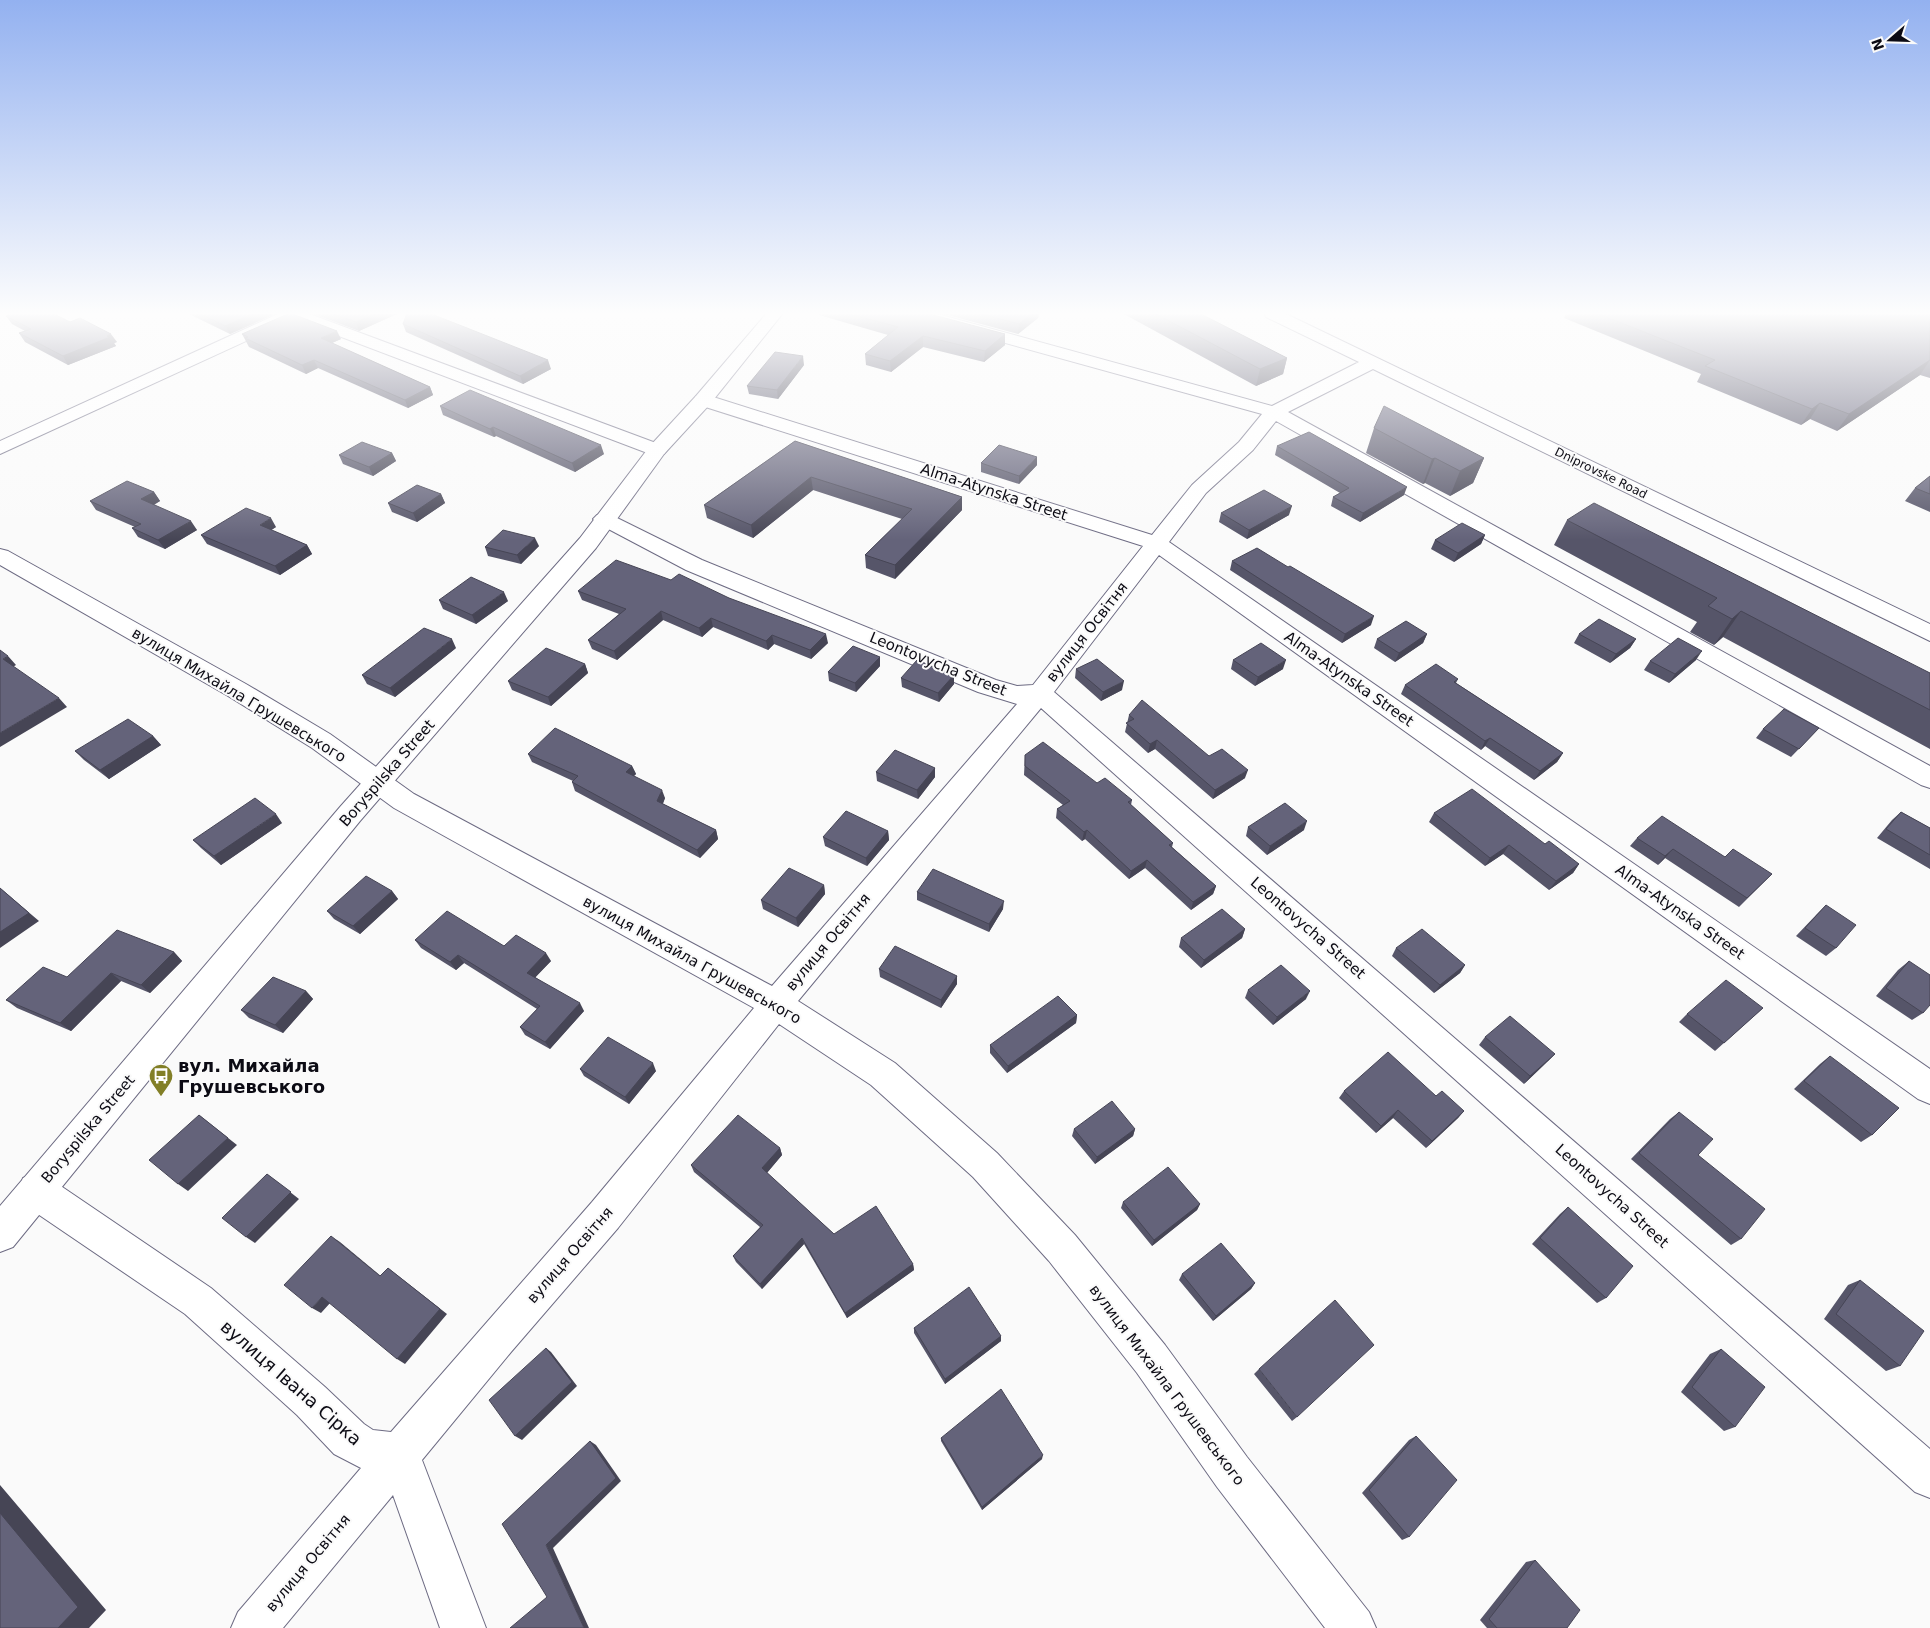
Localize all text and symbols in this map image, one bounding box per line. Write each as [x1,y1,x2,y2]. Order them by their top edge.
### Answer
north arrow [1865,15,1915,65]
text: N [1868,36,1887,53]
street label: Dniprovske Road [1553,445,1649,501]
street label: Alma-Atynska Street [918,460,1070,524]
street label: вулиця Освітня [1042,579,1132,685]
street label: вулиця Михайла Грушевського [129,624,349,766]
street label: Leontovycha Street [867,628,1009,700]
street label: Alma-Atynska Street [1281,628,1417,730]
street label: Boryspilska Street [336,716,438,830]
street label: Alma-Atynska Street [1612,861,1748,963]
street label: Leontovycha Street [1247,873,1369,983]
street label: вулиця Освітня [782,890,874,994]
street label: вулиця Михайла Грушевського [580,892,804,1028]
place label: вул. Михайла Грушевського [178,1055,325,1097]
bus stop icon: вул. Михайла Грушевського [148,1063,174,1097]
street label: Boryspilska Street [37,1071,139,1187]
street label: Leontovycha Street [1552,1140,1672,1252]
street label: вулиця Освітня [523,1203,617,1307]
street label: вулиця Михайла Грушевського [1086,1281,1248,1489]
street label: вулиця Івана Сірка [217,1316,366,1449]
street label: вулиця Освітня [262,1511,354,1615]

